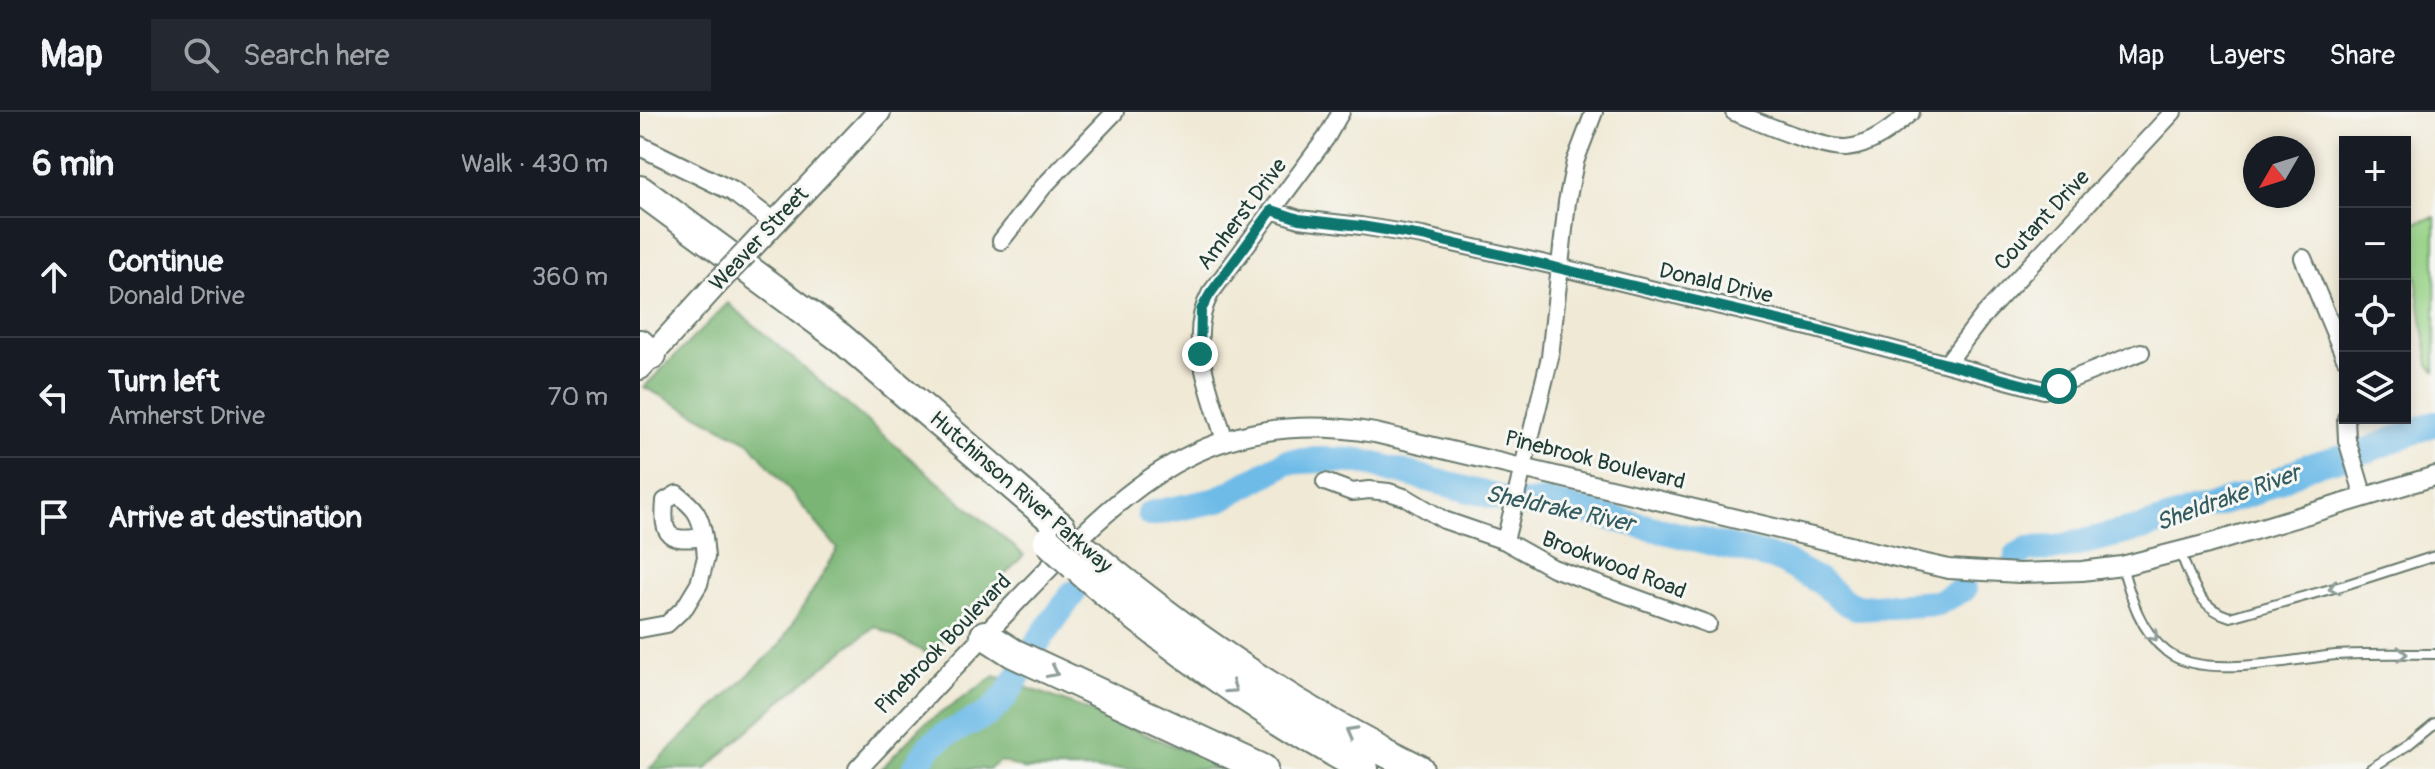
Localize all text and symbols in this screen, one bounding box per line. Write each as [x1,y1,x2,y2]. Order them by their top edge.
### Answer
search box [151,19,711,91]
text: Map [40,31,103,79]
icon: search [179,33,223,77]
text: Search here [243,37,390,74]
text: Map [2118,38,2164,73]
text: Layers [2208,38,2285,73]
text: Share [2329,38,2395,73]
north arrow [2243,136,2315,208]
map controls [2339,136,2411,424]
button: + [2339,136,2411,208]
text: 6 min [32,143,114,186]
text: Walk · 430 m [461,148,608,180]
street label: Amherst Drive [1191,152,1293,275]
street label: Coutant Drive [1988,164,2096,276]
street label: Weaver Street [703,181,815,297]
button: − [2339,208,2411,280]
text: Continue [108,243,223,280]
icon: ahead [32,255,76,299]
street label: Donald Drive [1656,256,1776,310]
text: 360 m [532,261,608,293]
text: Donald Drive [108,280,245,312]
button: locate [2339,280,2411,352]
route end [1182,336,1218,372]
button: layers [2339,352,2411,424]
text: Turn left [108,363,219,400]
route start [2041,368,2077,404]
icon: left [32,375,76,419]
text: 70 m [548,381,608,413]
text: Amherst Drive [108,400,265,432]
street label: Hutchinson River Parkway [924,405,1118,579]
street label: Pinebrook Boulevard [1502,424,1688,496]
water label: Sheldrake River [2152,457,2307,538]
water label: Sheldrake River [1483,479,1640,540]
icon: arrive [32,495,76,539]
text: Arrive at destination [108,499,362,536]
street label: Brookwood Road [1538,525,1690,605]
street label: Pinebrook Boulevard [869,568,1017,720]
one-way arrow [2328,579,2342,595]
one-way arrow [2143,627,2158,641]
one-way arrow [2396,646,2409,663]
one-way arrow [1045,662,1059,678]
one-way arrow [1224,679,1238,694]
one-way arrow [1344,727,1359,742]

